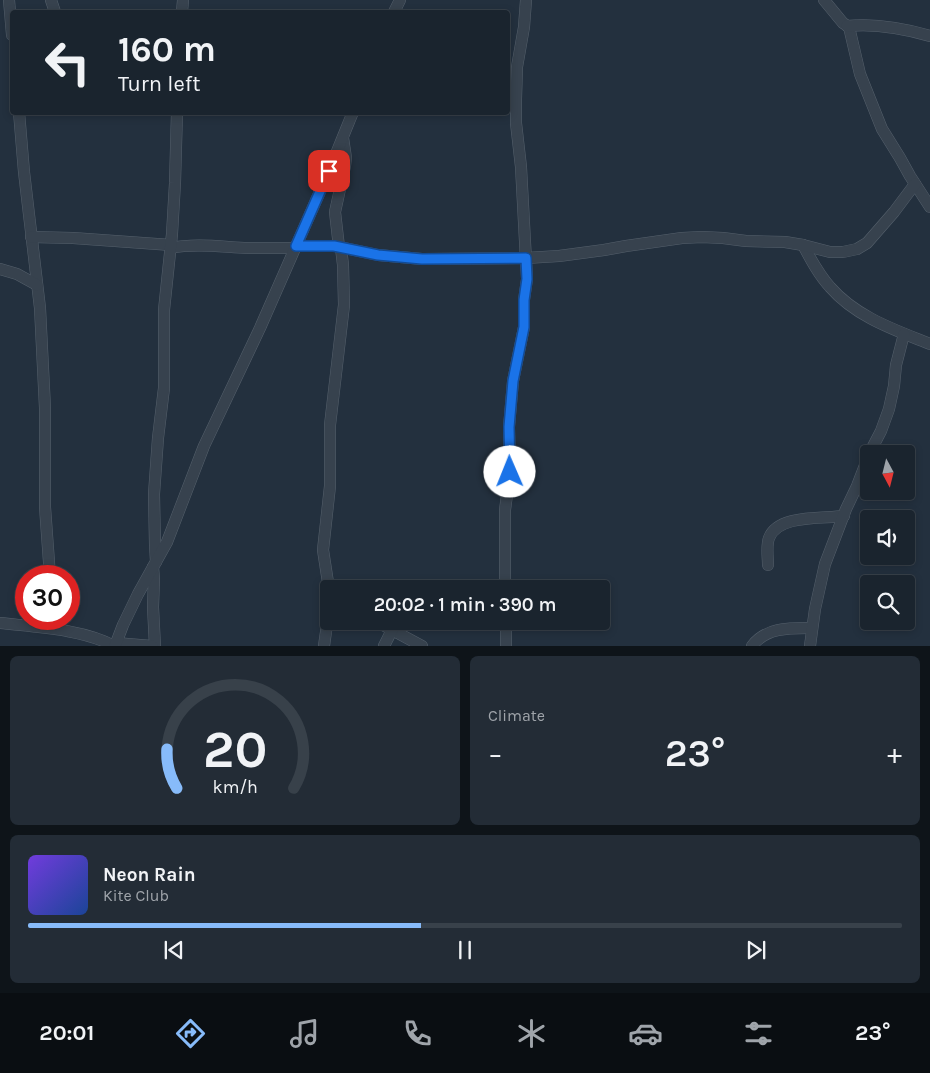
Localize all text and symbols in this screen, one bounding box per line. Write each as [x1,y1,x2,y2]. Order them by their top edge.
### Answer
text: 160 m [118,29,216,70]
icon: left [35,30,100,95]
text: Turn left [118,71,201,97]
pin [308,150,350,192]
icon: arrive [315,157,343,185]
position arrow [483,445,535,497]
north arrow [860,445,915,500]
map controls [860,445,915,630]
button: sound [860,510,915,565]
speed limit sign: 30 [15,565,80,630]
button: search [860,575,915,630]
text: 20:02 · 1 min · 390 m [374,594,556,616]
text: Climate [488,706,545,725]
text: 20 [203,719,267,780]
text: 23° [665,731,725,776]
text: − [488,737,503,770]
text: + [887,737,902,770]
text: km/h [212,777,258,798]
text: Neon Rain [103,864,196,886]
text: Kite Club [103,886,169,905]
icon: previous [160,936,188,964]
icon: pause [451,936,479,964]
icon: next [742,936,770,964]
icon: directions [173,1016,208,1051]
icon: music [287,1016,322,1051]
icon: phone [400,1016,435,1051]
icon: climate [514,1016,549,1051]
icon: car [628,1016,663,1051]
icon: filters [741,1016,776,1051]
text: 20:01 [39,1020,94,1046]
text: 23° [855,1020,891,1046]

